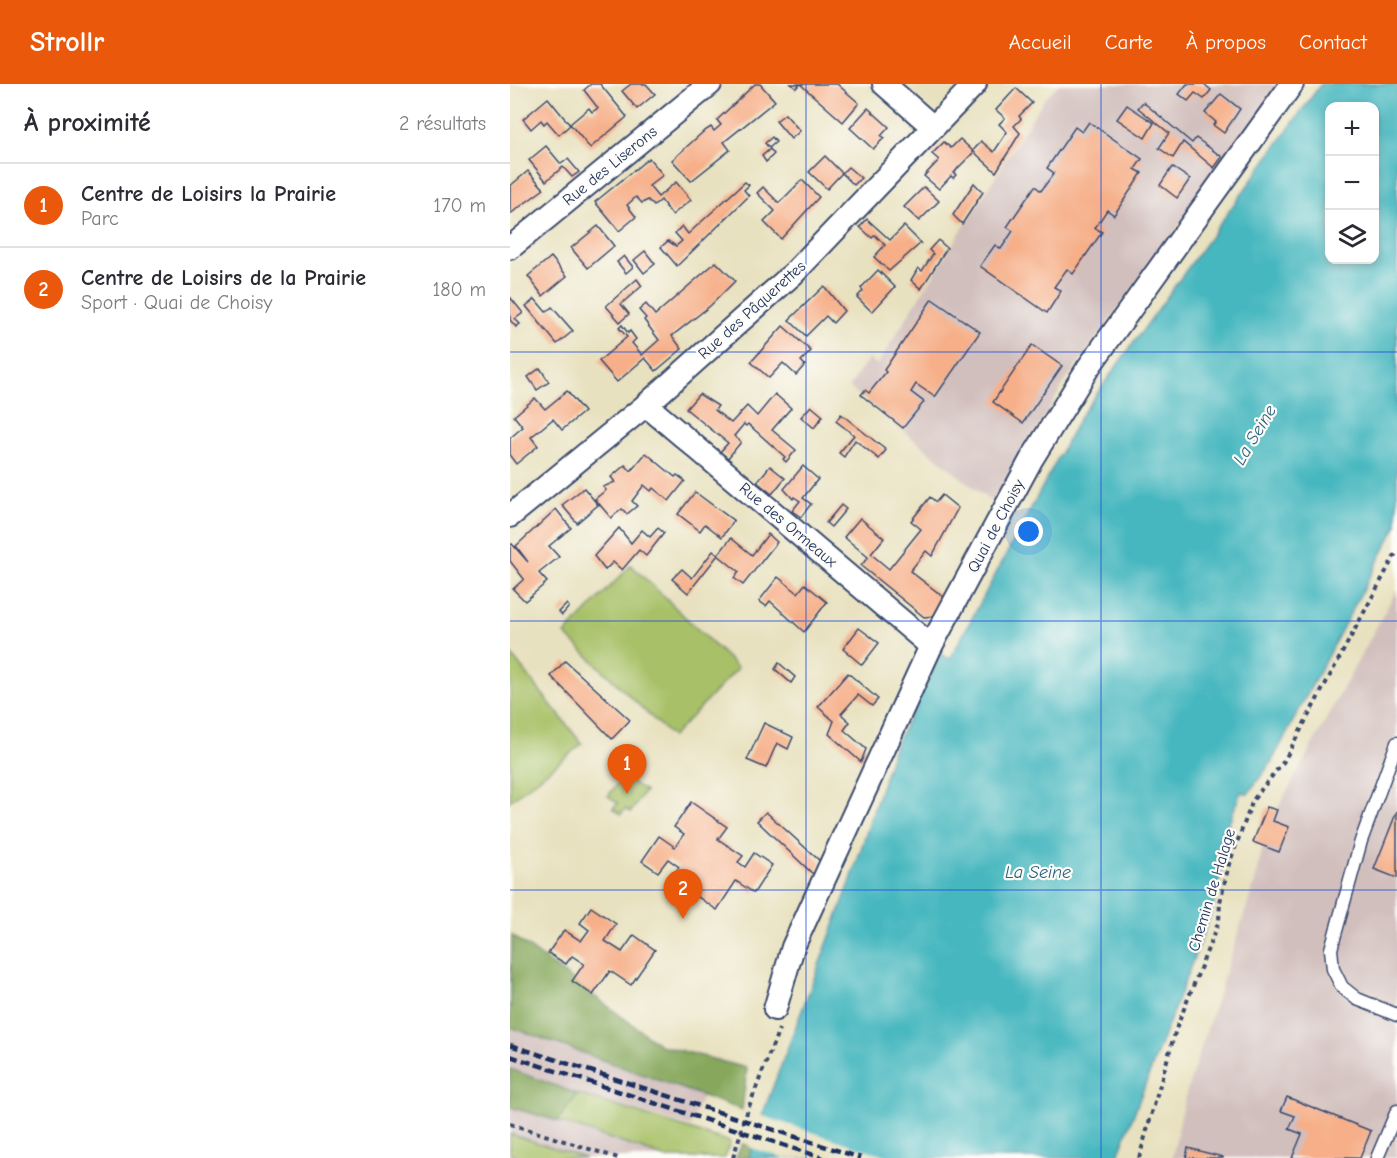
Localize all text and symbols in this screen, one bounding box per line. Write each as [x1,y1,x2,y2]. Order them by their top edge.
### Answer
text: Strollr [30,26,104,58]
text: Accueil [1009,30,1072,54]
text: Carte [1105,30,1153,54]
text: À propos [1186,30,1266,54]
text: Contact [1299,30,1367,54]
map controls [1325,102,1379,264]
button: + [1325,102,1379,156]
text: À proximité [24,108,151,138]
text: 2 résultats [399,112,486,135]
street label: Rue des Liserons [559,122,661,209]
button: − [1325,156,1379,210]
text: Centre de Loisirs la Prairie [81,181,336,207]
text: 1 [40,194,47,217]
text: 170 m [433,194,486,217]
text: Parc [81,207,119,230]
button: layers [1325,210,1379,264]
street label: Rue des Pâquerettes [695,257,810,363]
text: Centre de Loisirs de la Prairie [81,265,366,291]
text: 2 [39,278,48,301]
text: 180 m [432,278,486,301]
text: Sport · Quai de Choisy [81,291,272,314]
water label: La Seine [1229,401,1281,469]
street label: Quai de Choisy [964,476,1028,576]
street label: Rue des Ormeaux [736,479,841,571]
your location [1014,517,1043,546]
pin: 1 [608,744,646,794]
street label: Chemin de Halage [1185,826,1239,954]
water label: La Seine [1005,862,1071,883]
pin: 2 [664,870,702,919]

